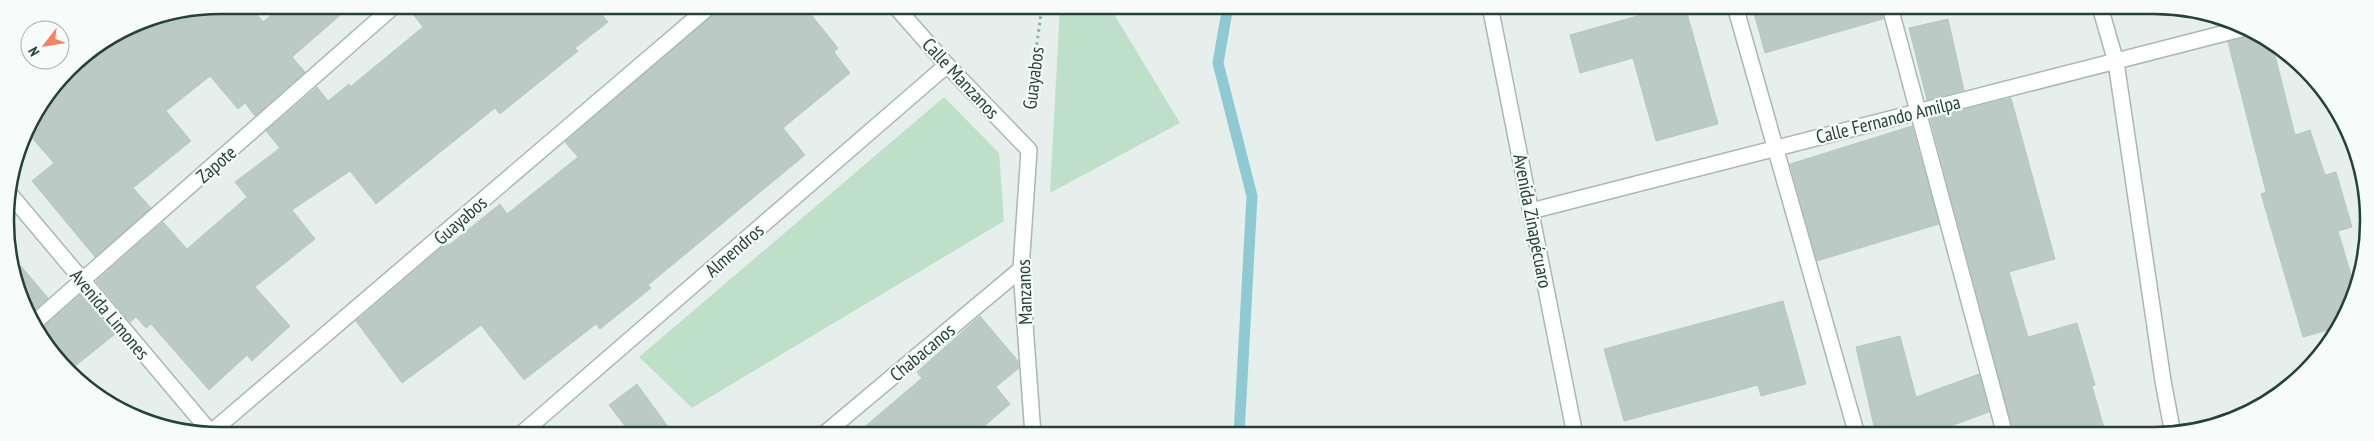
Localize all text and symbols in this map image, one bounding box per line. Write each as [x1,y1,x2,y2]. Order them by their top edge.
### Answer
north arrow [20,20,70,70]
street label: Calle Manzanos [917,32,1005,124]
text: N [24,44,44,60]
street label: Guayabos [1017,45,1049,111]
street label: Calle Fernando Amilpa [1813,89,1963,149]
street label: Zapote [191,140,241,188]
street label: Avenida Zinapécuaro [1508,152,1558,290]
street label: Guayabos [428,190,492,250]
street label: Almendros [700,218,768,282]
street label: Manzanos [1011,259,1037,325]
street label: Avenida Limones [65,264,155,364]
street label: Chabacanos [884,318,960,386]

